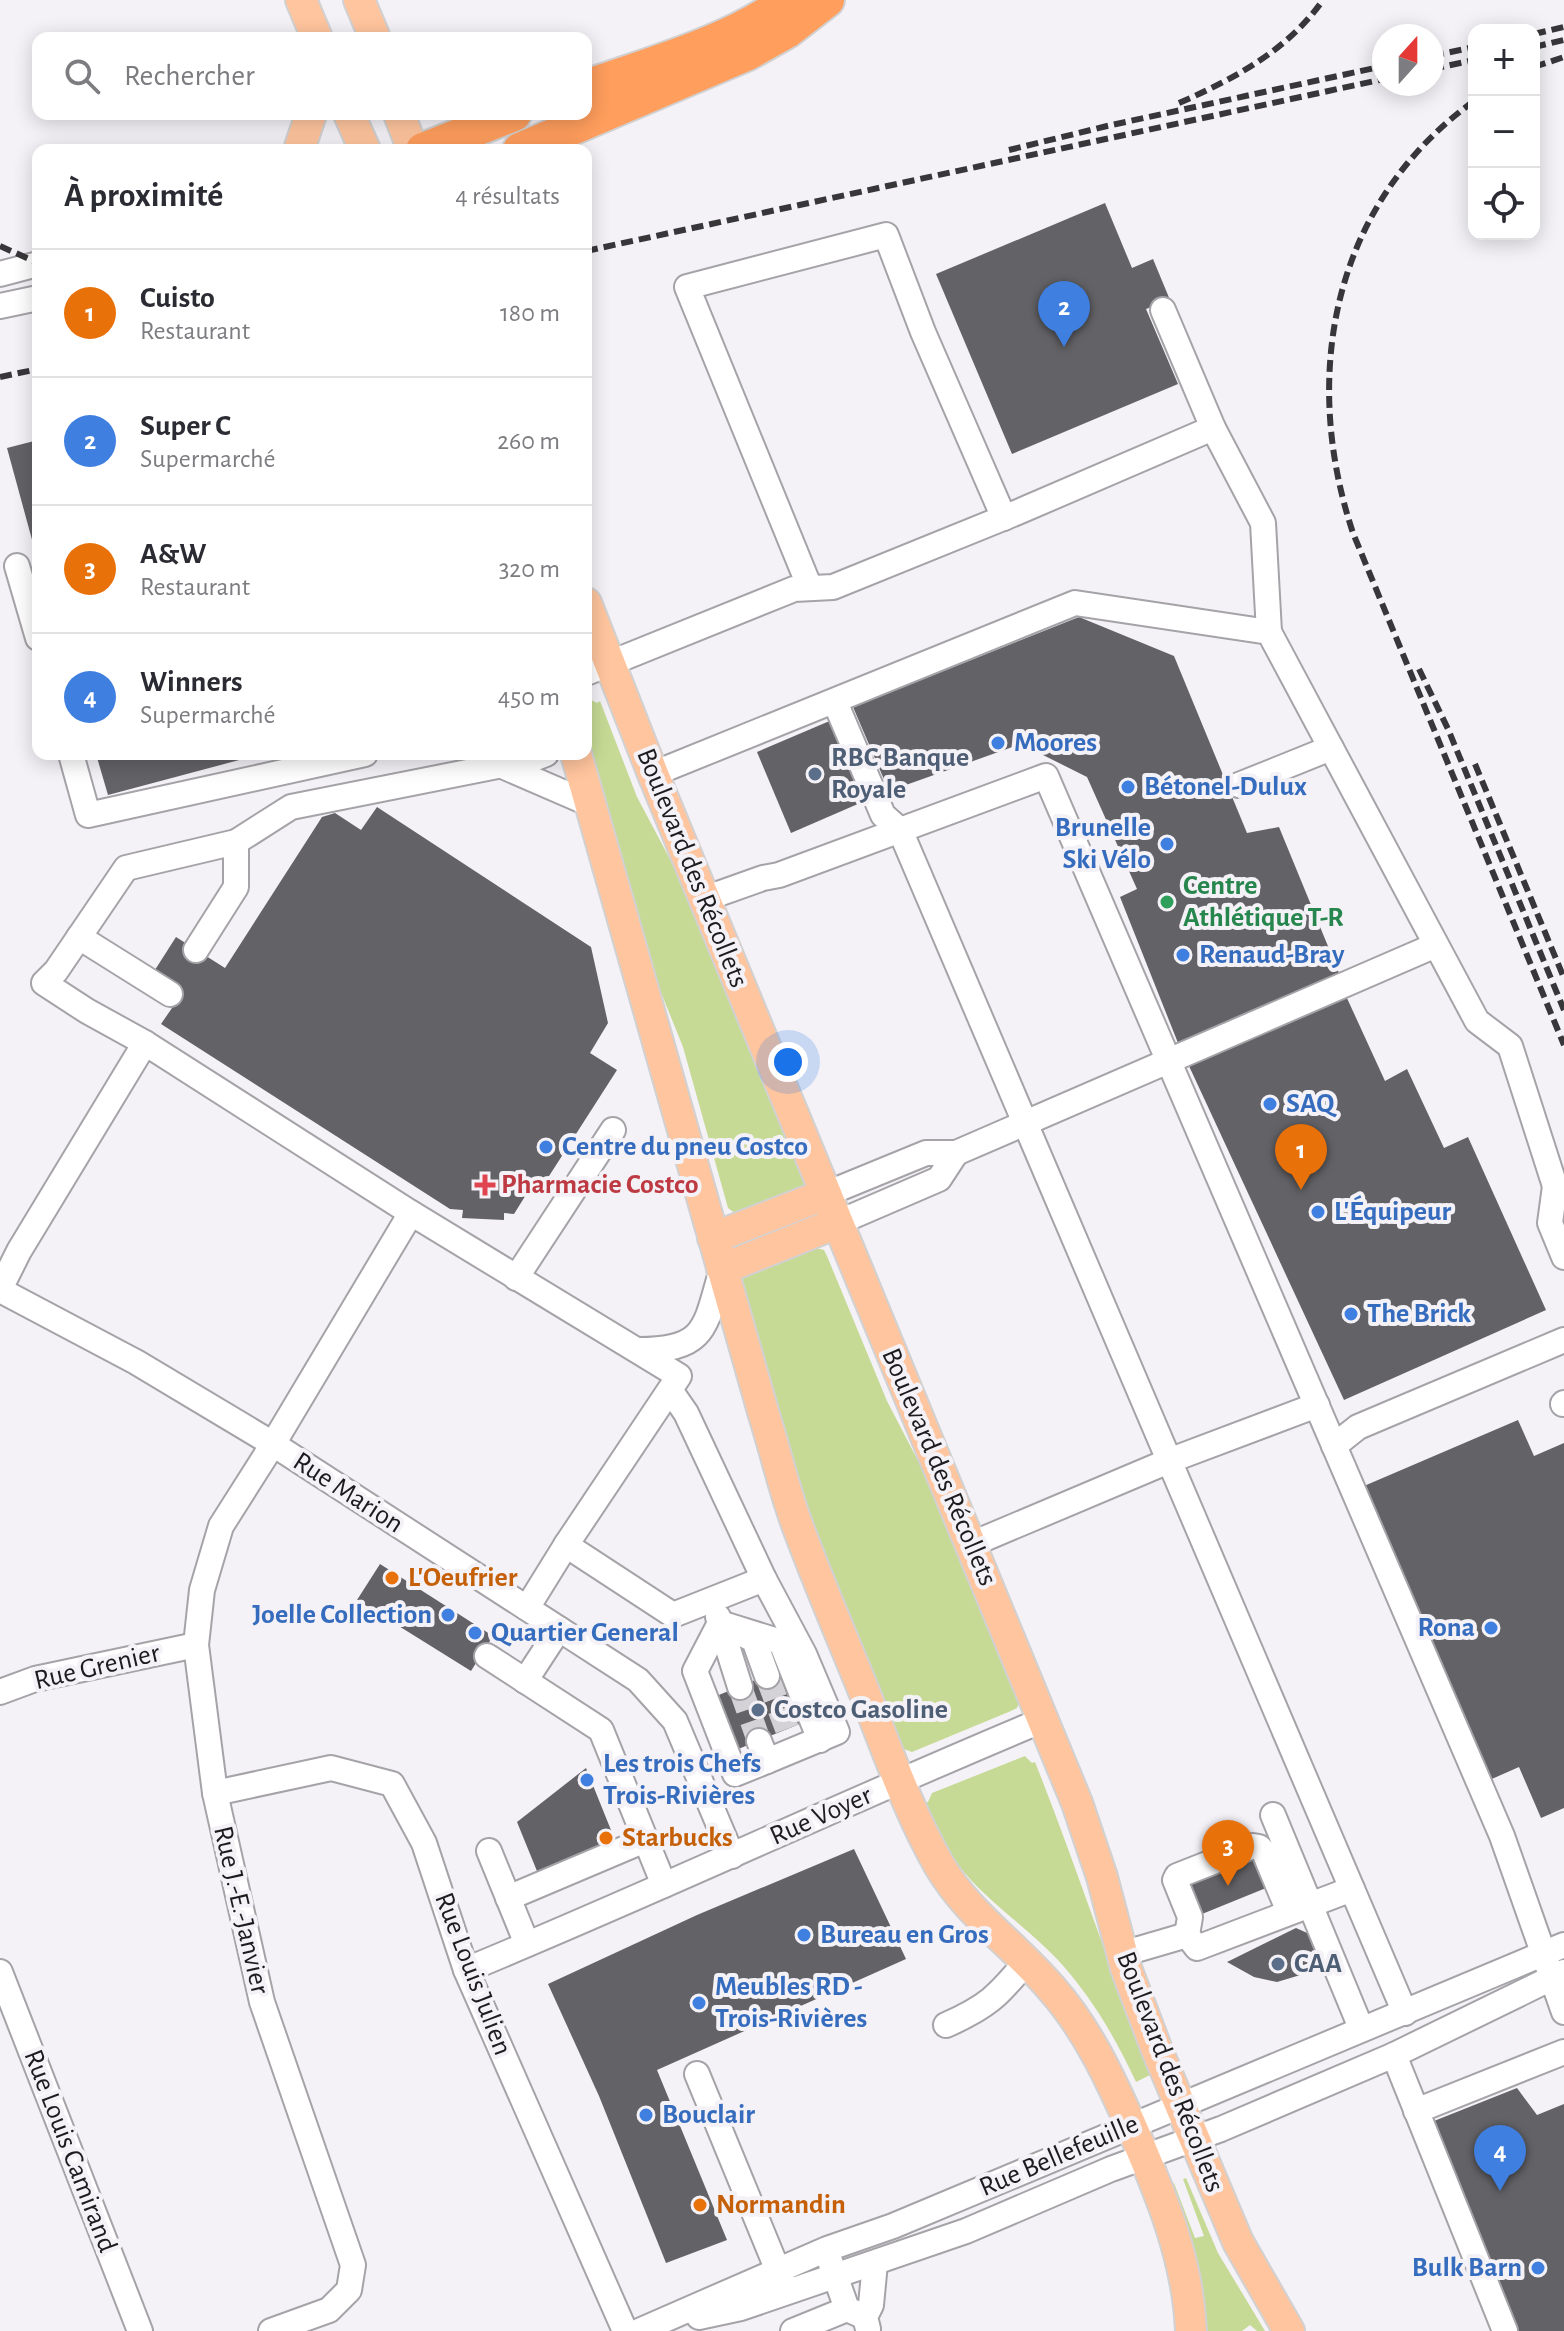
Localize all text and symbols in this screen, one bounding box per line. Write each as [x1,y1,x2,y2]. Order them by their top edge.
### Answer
north arrow [1372,24,1444,96]
map controls [1468,24,1540,240]
button: + [1468,24,1540,96]
search box [32,32,592,120]
icon: search [60,54,104,98]
text: Rechercher [124,61,255,91]
button: − [1468,96,1540,168]
button: locate [1468,168,1540,240]
text: À proximité [64,179,223,213]
text: 4 résultats [455,183,560,209]
pin: 2 [1038,281,1090,347]
text: Cuisto [140,283,215,313]
text: 1 [85,300,95,326]
text: 180 m [500,300,560,326]
text: Restaurant [140,318,250,344]
text: Super C [140,411,231,441]
text: 2 [84,428,96,454]
text: 260 m [497,428,560,454]
text: Supermarché [140,446,276,472]
text: A&W [140,539,206,569]
text: 3 [84,556,96,582]
text: 320 m [499,556,560,582]
text: Restaurant [140,574,250,600]
text: Winners [140,667,243,697]
text: 4 [83,684,97,710]
text: 450 m [498,684,560,710]
text: Supermarché [140,702,276,728]
place label: Moores [1014,729,1097,757]
marker: Moores [989,734,1007,752]
street label: Boulevard des Récollets [631,744,753,992]
place label: RBC Banque Royale [831,744,969,804]
marker: RBC Banque Royale [806,765,824,783]
place label: Bétonel-Dulux [1144,773,1307,801]
marker: Bétonel-Dulux [1119,778,1137,796]
place label: Brunelle Ski Vélo [1055,814,1151,874]
marker: Brunelle Ski Vélo [1158,835,1176,853]
place label: Centre Athlétique T-R [1183,872,1344,932]
marker: Centre Athlétique T-R [1158,893,1176,911]
place label: Renaud-Bray [1199,941,1345,969]
marker: Renaud-Bray [1174,946,1192,964]
your location [768,1042,808,1082]
place label: SAQ [1286,1090,1337,1118]
marker: SAQ [1261,1095,1279,1113]
pin: 1 [1275,1124,1327,1190]
place label: Centre du pneu Costco [562,1133,808,1161]
marker: Centre du pneu Costco [537,1138,555,1156]
place label: Pharmacie Costco [501,1171,699,1199]
marker: Pharmacie Costco [476,1176,494,1194]
place label: L'Équipeur [1334,1195,1451,1226]
marker: L'Équipeur [1309,1203,1327,1221]
place label: The Brick [1367,1300,1471,1328]
marker: The Brick [1342,1305,1360,1323]
street label: Boulevard des Récollets [876,1344,1002,1590]
street label: Rue Marion [288,1447,408,1539]
place label: L'Oeufrier [408,1564,518,1592]
marker: L'Oeufrier [383,1569,401,1587]
place label: Joelle Collection [252,1601,432,1629]
marker: Joelle Collection [439,1606,457,1624]
place label: Rona [1417,1614,1475,1642]
place label: Quartier General [491,1619,679,1647]
marker: Rona [1482,1619,1500,1637]
marker: Quartier General [466,1624,484,1642]
street label: Rue Grenier [31,1639,163,1695]
place label: Costco Gasoline [774,1696,948,1724]
marker: Costco Gasoline [749,1701,767,1719]
place label: Les trois Chefs Trois-Rivières [603,1750,761,1810]
marker: Les trois Chefs Trois-Rivières [578,1771,596,1789]
street label: Rue Voyer [766,1781,876,1851]
pin: 3 [1202,1820,1254,1886]
street label: Rue J.-E.-Janvier [208,1823,274,1997]
place label: Starbucks [622,1824,733,1852]
marker: Starbucks [597,1829,615,1847]
street label: Rue Louis Julien [429,1889,517,2059]
place label: Bureau en Gros [820,1921,989,1949]
marker: Bureau en Gros [795,1926,813,1944]
street label: Boulevard des Récollets [1111,1948,1229,2196]
place label: CAA [1294,1950,1342,1978]
marker: CAA [1269,1955,1287,1973]
place label: Meubles RD - Trois-Rivières [715,1973,867,2033]
marker: Meubles RD - Trois-Rivières [690,1994,708,2012]
street label: Rue Louis Camirand [18,2046,122,2256]
place label: Bouclair [662,2101,755,2129]
marker: Bouclair [637,2106,655,2124]
street label: Rue Bellefeuille [975,2110,1143,2202]
pin: 4 [1474,2125,1526,2191]
place label: Normandin [716,2191,846,2219]
marker: Normandin [691,2196,709,2214]
place label: Bulk Barn [1412,2254,1522,2282]
marker: Bulk Barn [1529,2259,1547,2277]

